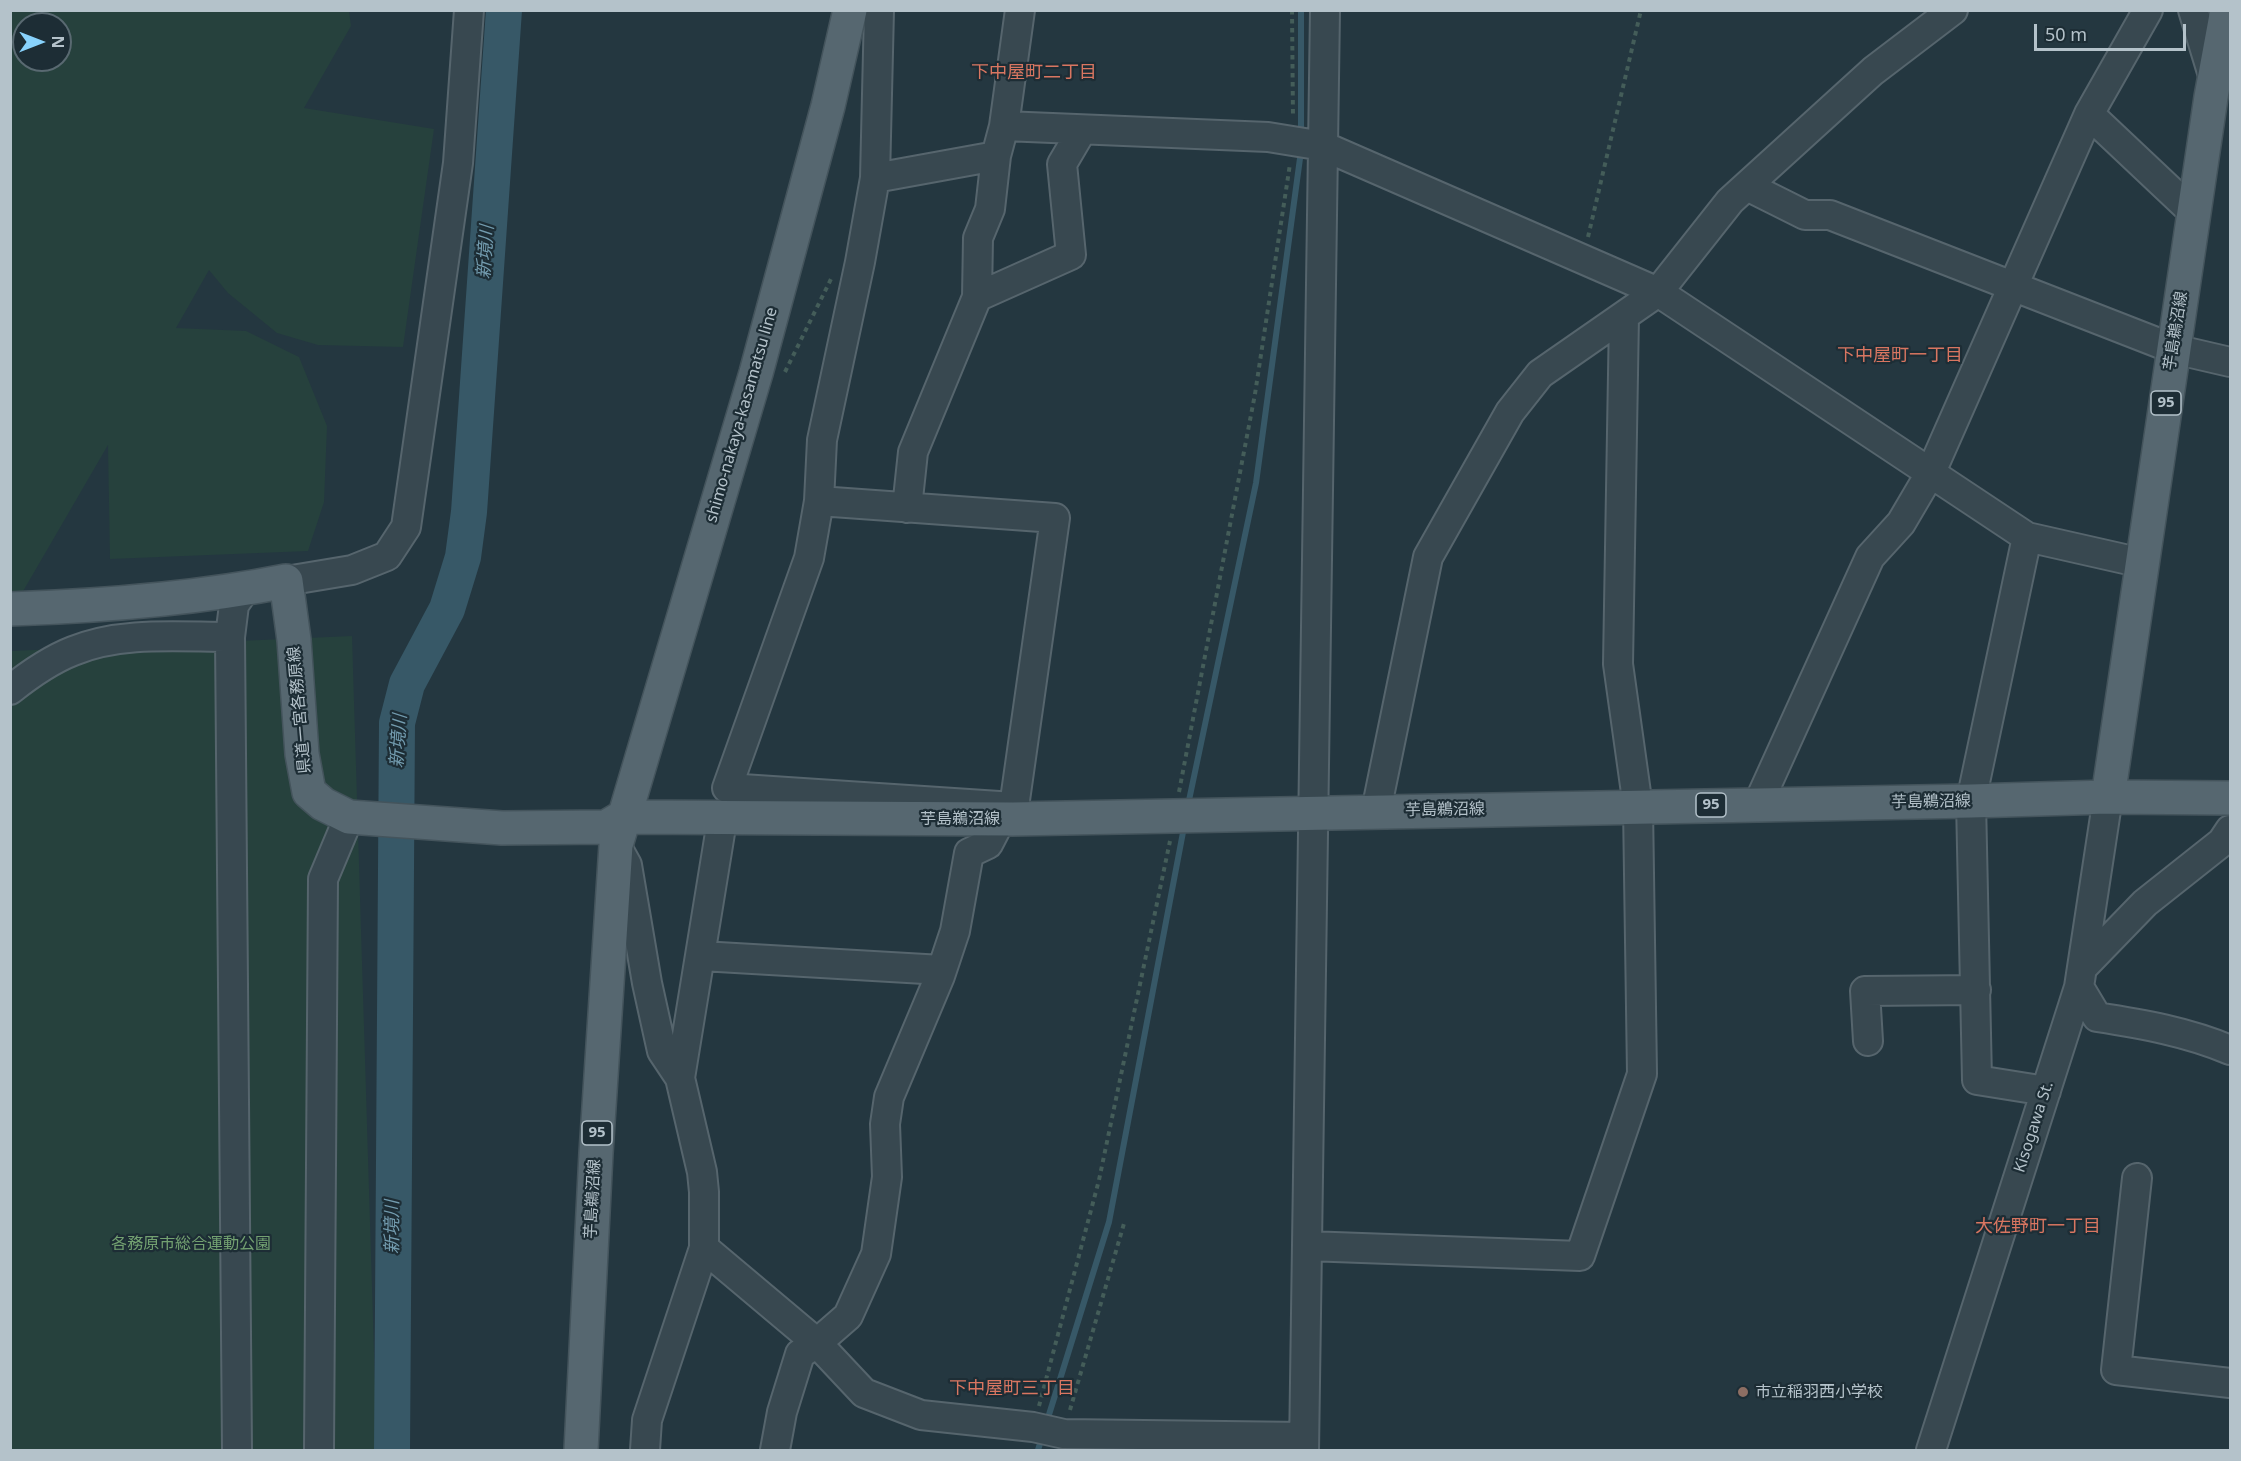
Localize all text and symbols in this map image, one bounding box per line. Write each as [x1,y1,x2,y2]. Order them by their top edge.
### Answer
north arrow [12,12,72,72]
scale bar [2037,12,2188,50]
text: 50 m [2045,22,2087,46]
text: N [47,35,69,49]
district label: 下中屋町二丁目 [971,62,1097,84]
water label: 新境川 [473,224,499,280]
street label: 芋島鵜沼線 [2160,290,2192,372]
street label: shimo-nakaya-kasamatsu line [702,305,782,525]
district label: 下中屋町一丁目 [1837,345,1963,367]
road number: 95 [2151,391,2181,415]
street label: 県道一宮各務原線 [285,645,315,775]
water label: 新境川 [386,713,412,769]
street label: 芋島鵜沼線 [1891,792,1971,812]
road number: 95 [1696,793,1726,817]
street label: 芋島鵜沼線 [1405,800,1485,820]
street label: 芋島鵜沼線 [920,809,1000,829]
street label: Kisogawa St. [2010,1079,2058,1175]
road number: 95 [582,1121,612,1145]
street label: 芋島鵜沼線 [581,1159,605,1239]
water label: 新境川 [382,1200,404,1254]
district label: 大佐野町一丁目 [1975,1216,2101,1238]
park label: 各務原市総合運動公園 [111,1234,271,1254]
district label: 下中屋町三丁目 [949,1378,1075,1400]
place label: 市立稲羽西小学校 [1755,1382,1883,1402]
marker: 市立稲羽西小学校 [1736,1385,1750,1399]

